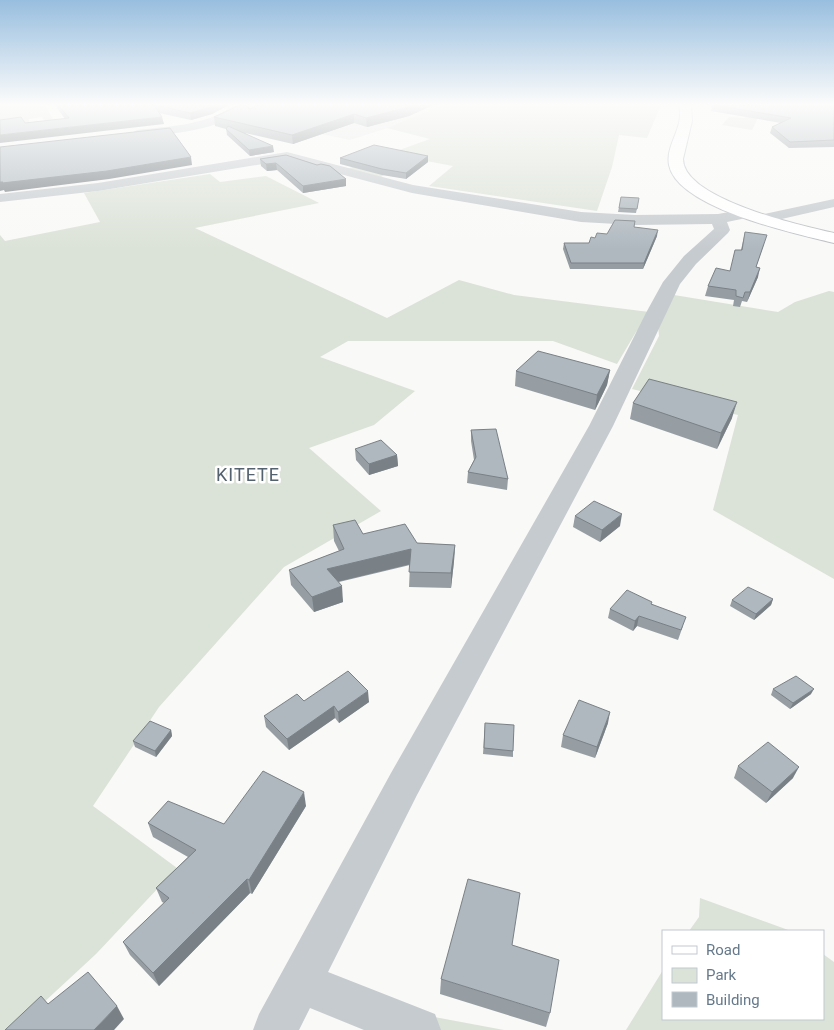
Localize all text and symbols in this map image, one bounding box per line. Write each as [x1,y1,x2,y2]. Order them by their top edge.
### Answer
district label: KITETE [216,464,280,485]
legend [662,930,824,1020]
text: Road [706,941,740,959]
text: Park [706,966,737,984]
text: Building [706,991,760,1009]

